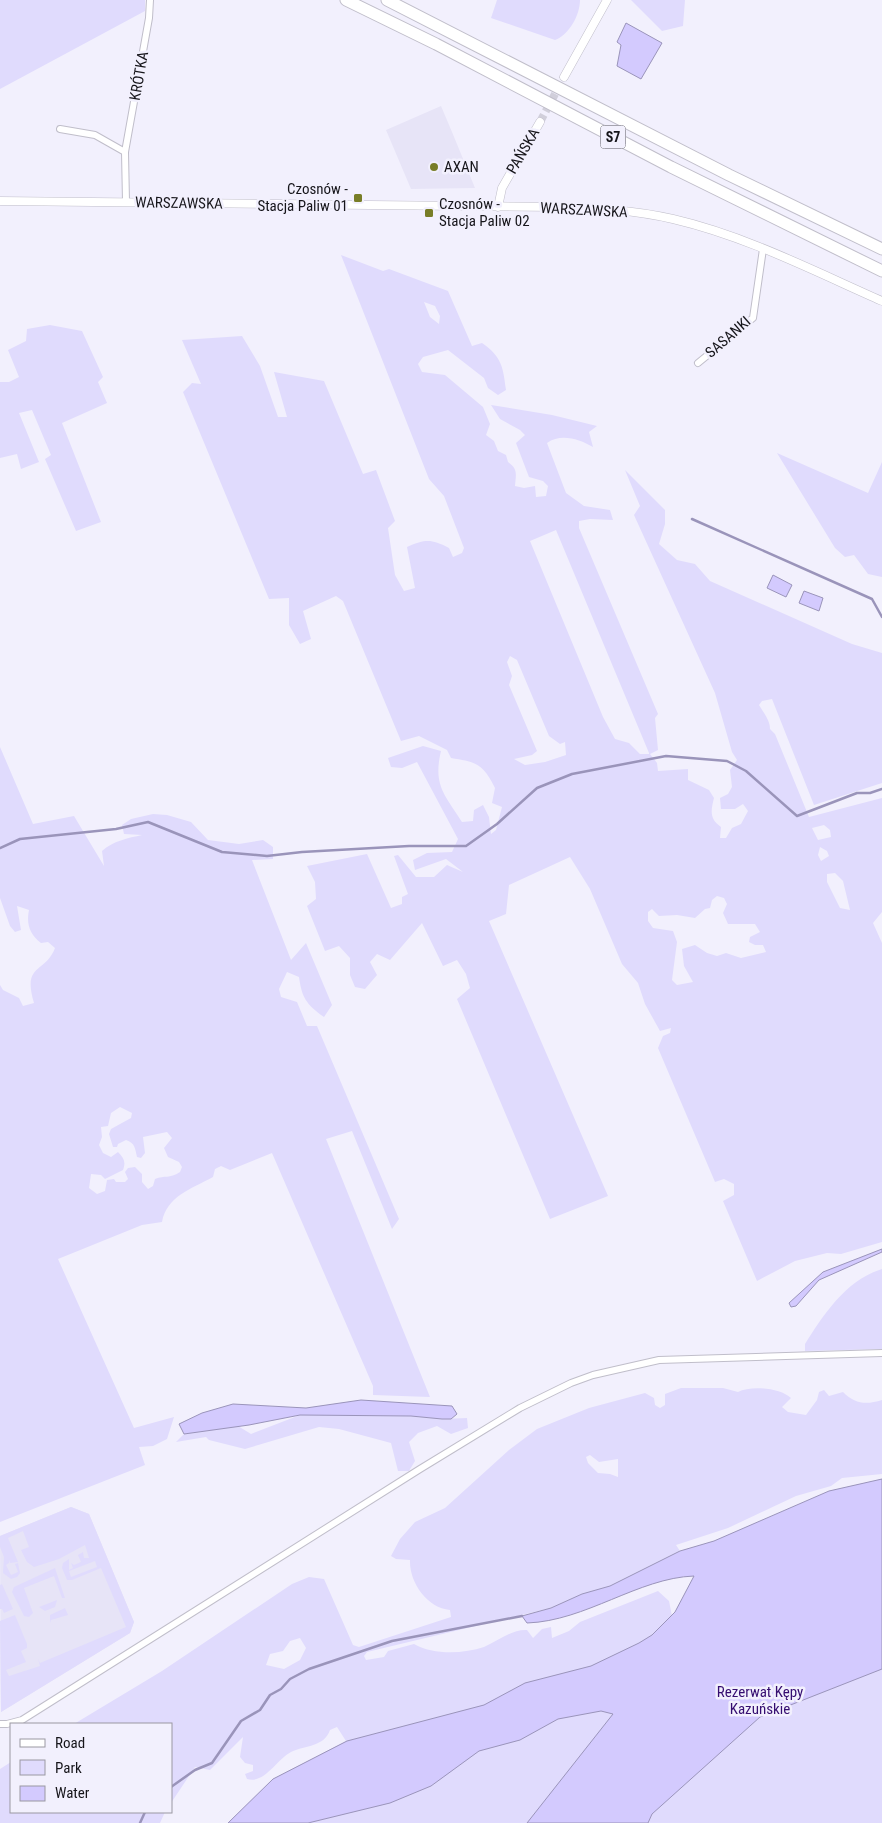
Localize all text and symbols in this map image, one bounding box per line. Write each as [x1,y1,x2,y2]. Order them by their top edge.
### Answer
street label: KRÓTKA [126,50,152,102]
street label: PAŃSKA [503,125,543,177]
road number: S7 [600,125,626,148]
place label: AXAN [444,158,479,176]
marker: AXAN [428,161,440,173]
place label: Czosnów - Stacja Paliw 01 [257,180,348,215]
marker: Czosnów - Stacja Paliw 01 [352,192,364,204]
street label: WARSZAWSKA [135,193,223,213]
place label: Czosnów - Stacja Paliw 02 [439,195,530,230]
street label: WARSZAWSKA [540,199,629,221]
marker: Czosnów - Stacja Paliw 02 [423,207,435,219]
street label: SASANKI [702,312,754,362]
park label: Rezerwat Kępy Kazuńskie [717,1683,803,1718]
legend [10,1723,172,1813]
text: Road [55,1734,85,1752]
text: Park [55,1759,82,1777]
text: Water [55,1784,90,1802]

